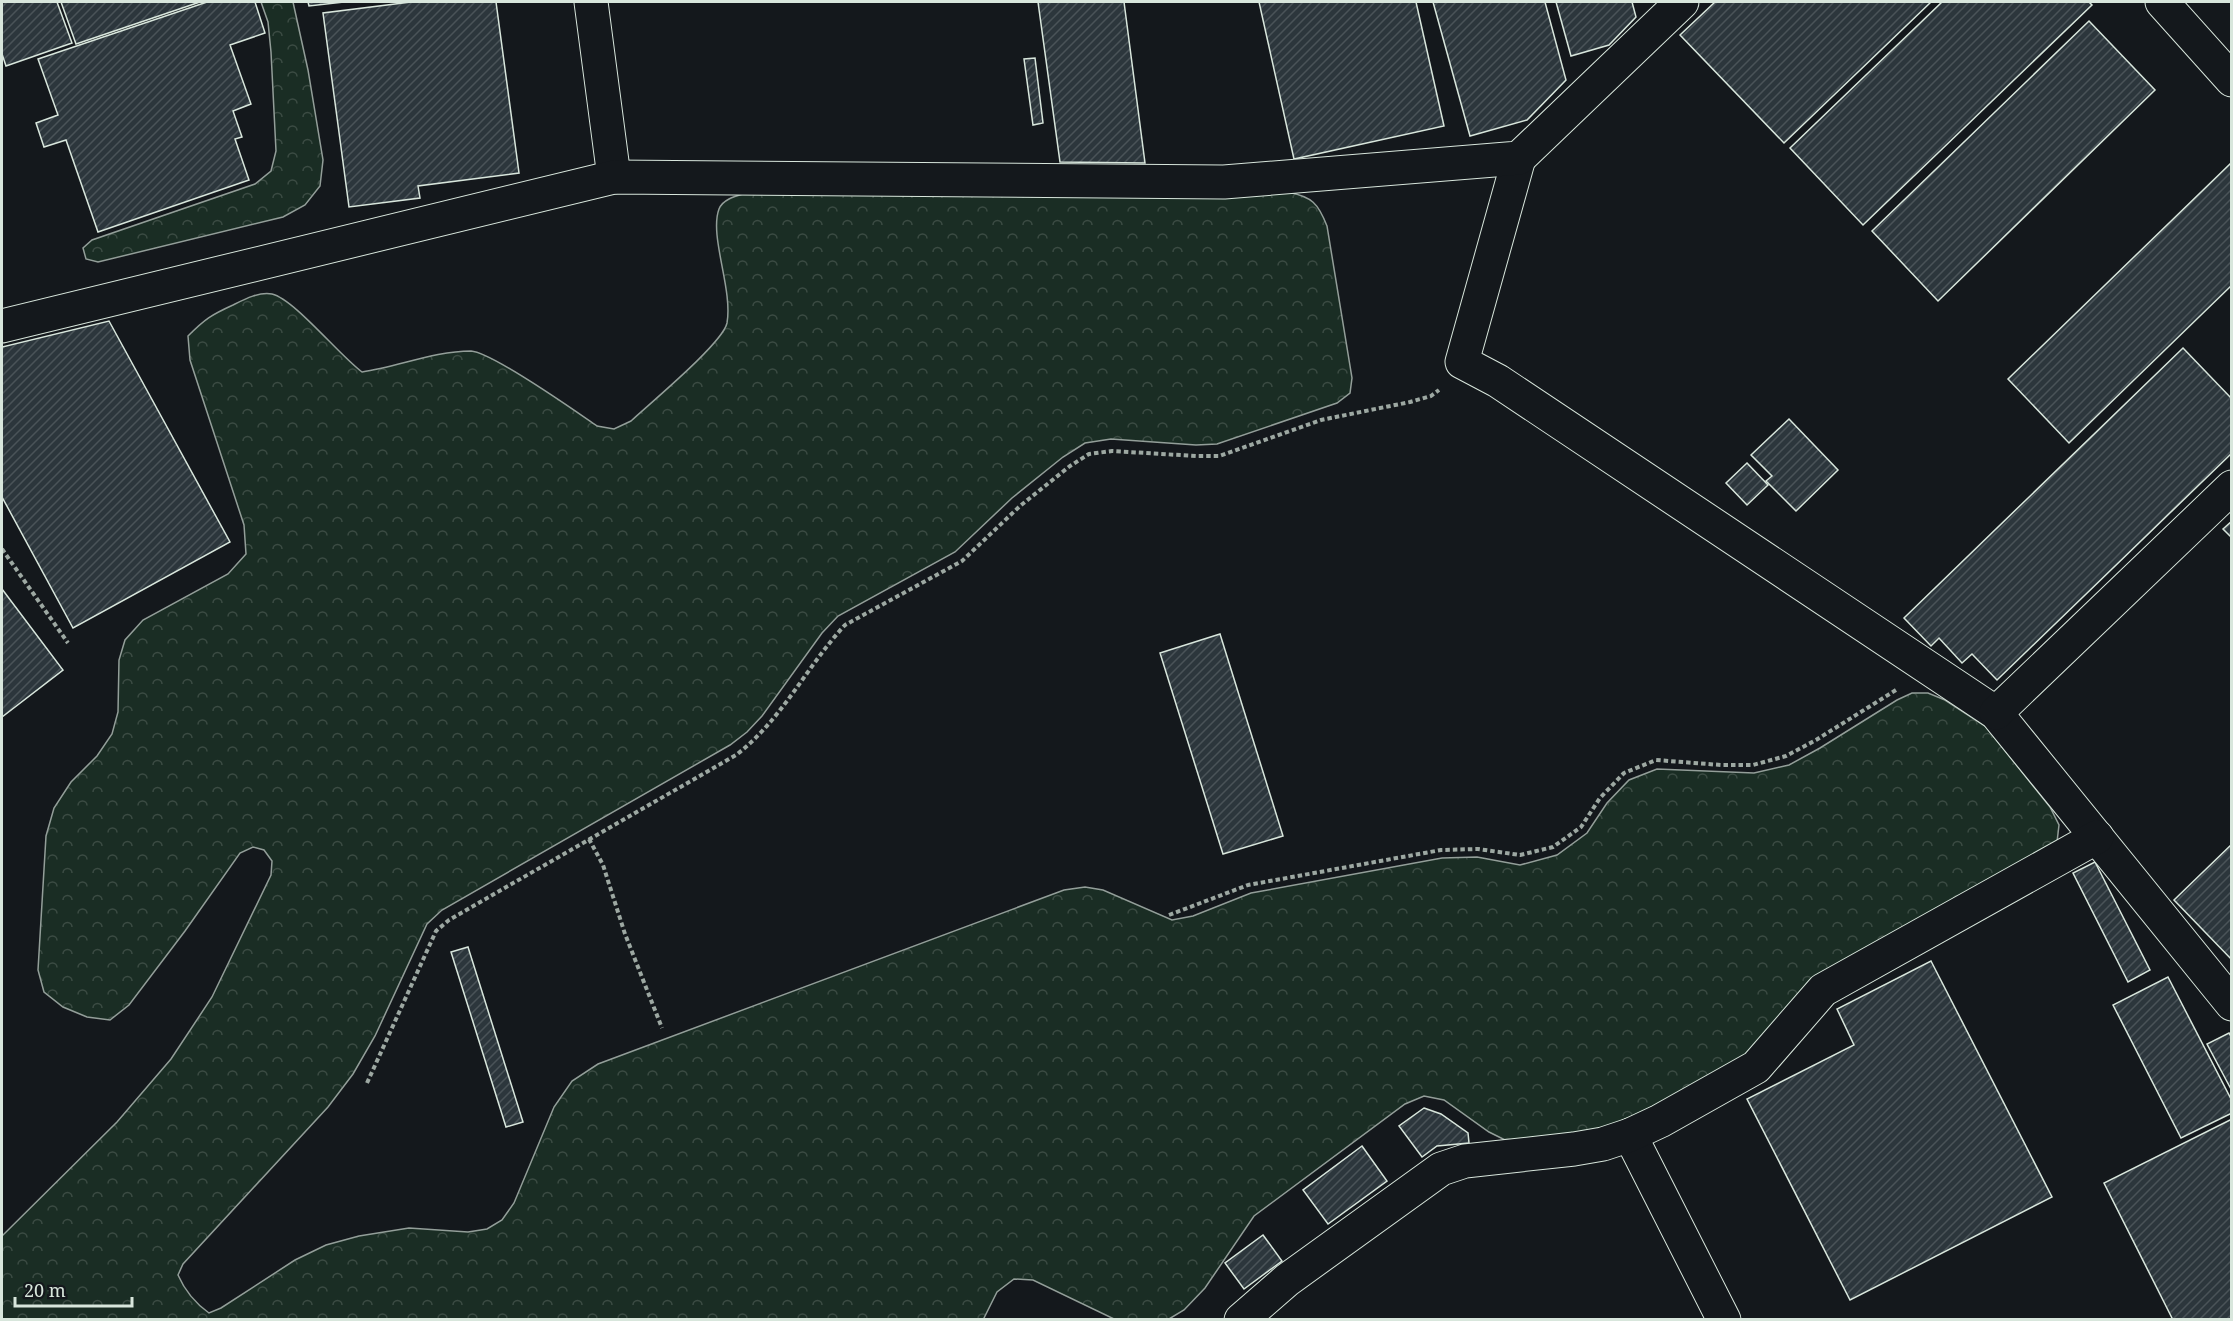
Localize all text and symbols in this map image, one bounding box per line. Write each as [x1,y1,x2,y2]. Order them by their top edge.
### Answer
scale bar [15,1270,132,1308]
text: 20 m [24,1278,66,1302]

